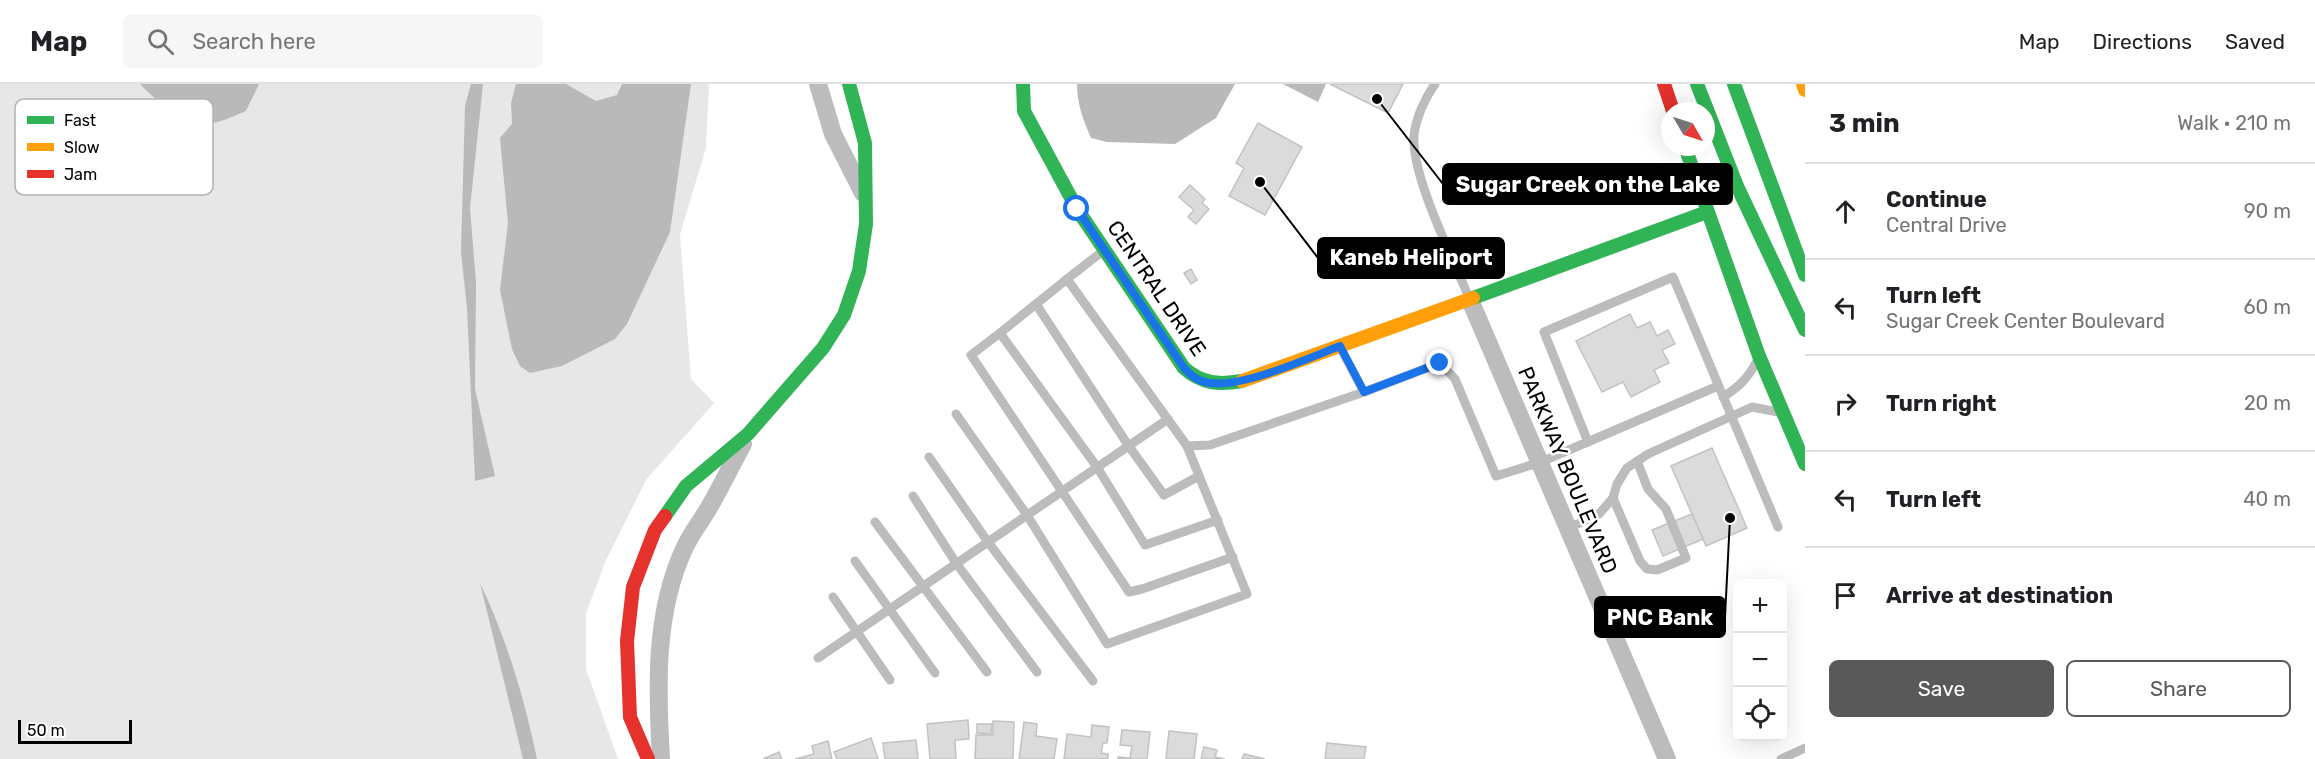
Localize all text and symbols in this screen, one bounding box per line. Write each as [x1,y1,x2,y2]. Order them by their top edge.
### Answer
search box [123,14,543,68]
text: Map [30,25,87,58]
icon: search [144,25,177,58]
text: Search here [192,28,316,55]
text: Map [2019,29,2060,54]
text: Directions [2093,29,2192,54]
text: Saved [2225,29,2285,54]
legend [15,99,213,195]
north arrow [1661,102,1715,156]
text: 3 min [1829,108,1900,139]
text: Fast [64,111,96,130]
text: Walk · 210 m [2177,111,2291,135]
text: Slow [64,138,100,157]
callout: Sugar Creek on the Lake [1443,164,1732,204]
text: Jam [64,165,97,184]
text: Sugar Creek on the Lake [1456,171,1720,198]
text: Continue [1886,186,1987,213]
route start [1063,195,1089,221]
icon: ahead [1829,195,1862,228]
text: 90 m [2244,199,2291,223]
text: Central Drive [1886,213,2007,237]
street label: CENTRAL DRIVE [1102,215,1212,361]
callout: Kaneb Heliport [1318,238,1504,278]
text: Kaneb Heliport [1330,244,1492,271]
text: Turn left [1886,282,1981,309]
icon: left [1829,291,1862,324]
text: 60 m [2244,295,2291,319]
text: Sugar Creek Center Boulevard [1886,309,2165,333]
route end [1426,349,1452,375]
street label: PARKWAY BOULEVARD [1513,363,1623,577]
icon: right [1829,387,1862,420]
text: Turn right [1886,390,1996,417]
text: 20 m [2244,391,2291,415]
icon: left [1829,483,1862,516]
text: Turn left [1886,486,1981,513]
text: 40 m [2243,487,2291,511]
map controls [1733,579,1787,741]
button: + [1733,579,1787,633]
icon: arrive [1829,579,1862,612]
text: Arrive at destination [1886,582,2113,609]
callout: PNC Bank [1595,597,1725,637]
text: PNC Bank [1607,604,1713,631]
button: − [1733,633,1787,687]
button: Save [1829,660,2054,717]
button: Share [2066,660,2291,717]
button: locate [1733,687,1787,741]
scale bar [18,717,132,744]
text: 50 m [27,721,65,740]

